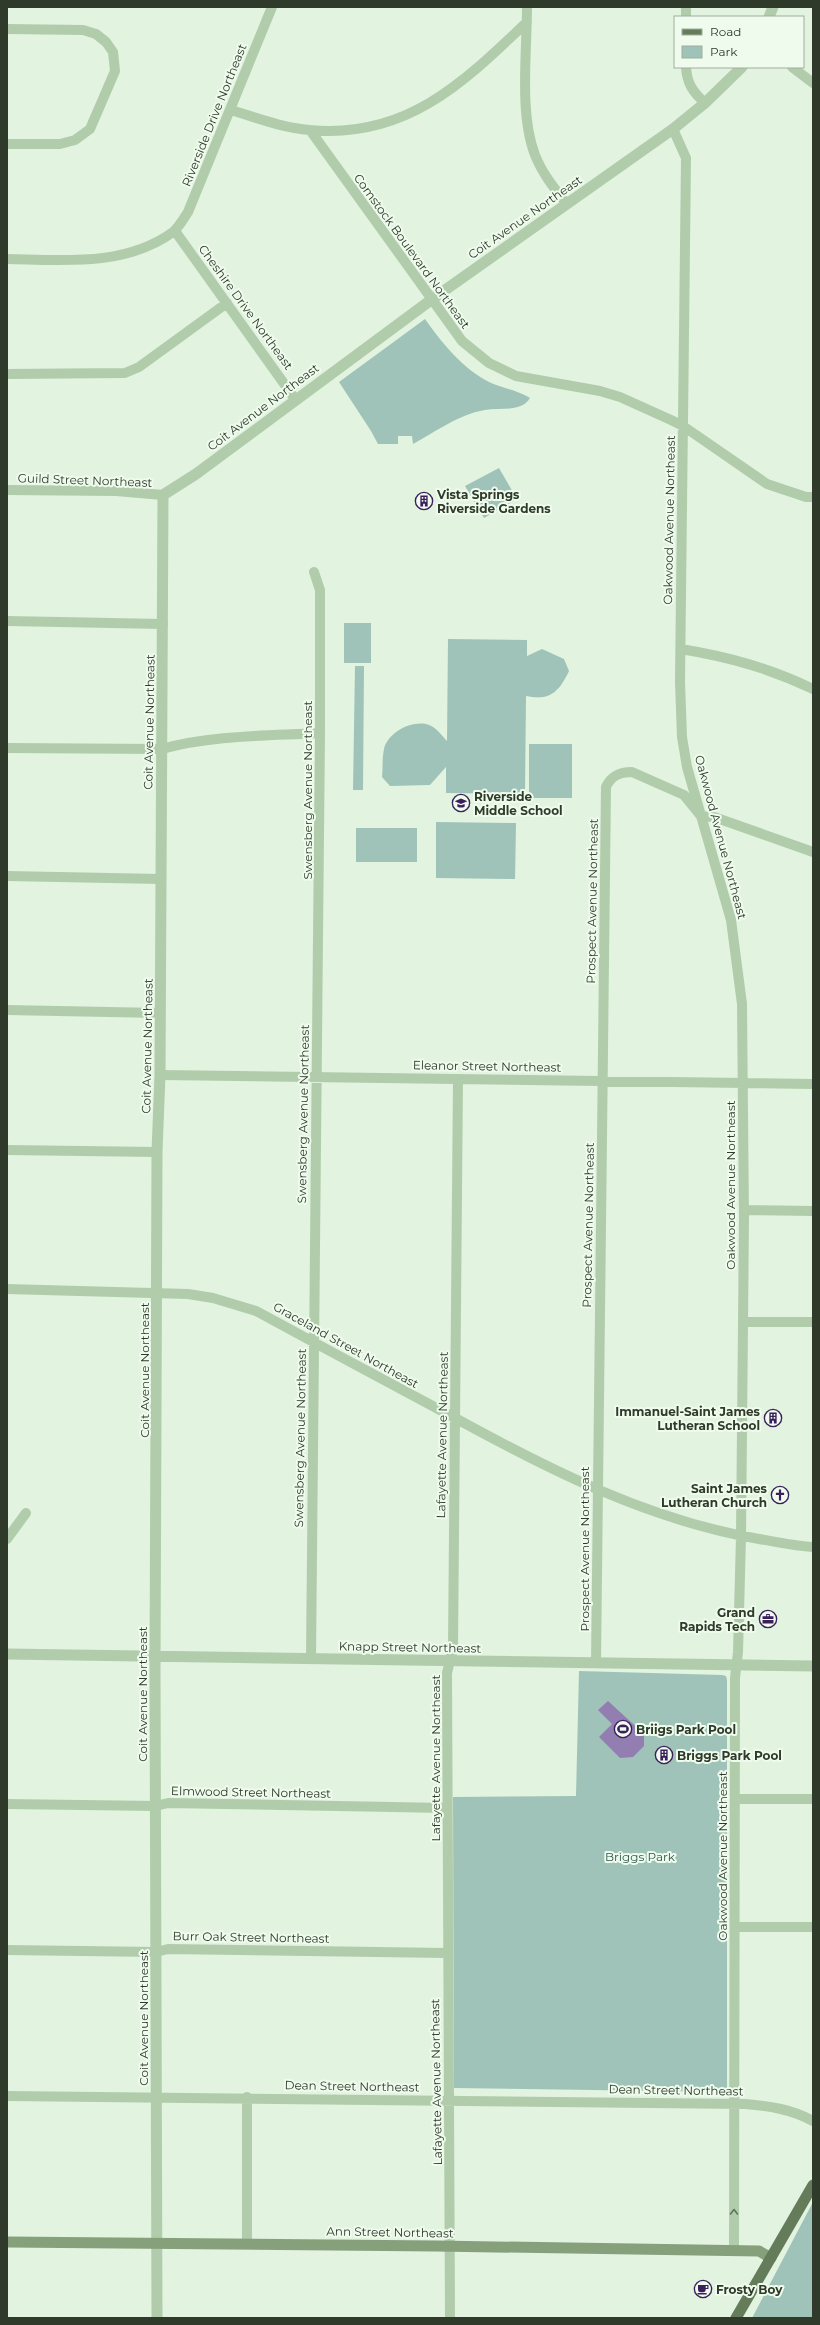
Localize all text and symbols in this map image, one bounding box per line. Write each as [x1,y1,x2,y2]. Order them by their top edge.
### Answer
legend [674,16,804,68]
text: Road [710,24,741,39]
street label: Riverside Drive Northeast [178,41,250,189]
text: Park [710,44,738,59]
street label: Comstock Boulevard Northeast [351,171,473,332]
street label: Coit Avenue Northeast [465,172,585,262]
street label: Cheshire Drive Northeast [196,242,296,373]
street label: Coit Avenue Northeast [204,360,322,454]
street label: Oakwood Avenue Northeast [660,435,678,605]
street label: Guild Street Northeast [17,470,153,490]
place label: Vista Springs Riverside Gardens [436,487,551,516]
building icon: Vista Springs Riverside Gardens [414,491,434,511]
street label: Coit Avenue Northeast [140,654,158,790]
street label: Swensberg Avenue Northeast [300,700,315,879]
street label: Oakwood Avenue Northeast [692,753,750,921]
place label: Riverside Middle School [474,789,563,818]
school or university icon: Riverside Middle School [451,793,471,813]
street label: Prospect Avenue Northeast [583,818,601,984]
street label: Coit Avenue Northeast [138,978,156,1114]
street label: Swensberg Avenue Northeast [294,1024,312,1204]
street label: Eleanor Street Northeast [413,1057,562,1075]
street label: Oakwood Avenue Northeast [723,1100,738,1270]
street label: Prospect Avenue Northeast [579,1142,597,1308]
street label: Graceland Street Northeast [271,1299,421,1391]
street label: Coit Avenue Northeast [137,1302,152,1438]
street label: Swensberg Avenue Northeast [291,1348,309,1528]
street label: Lafayette Avenue Northeast [433,1351,451,1519]
place label: Immanuel-Saint James Lutheran School [615,1404,761,1433]
building icon: Immanuel-Saint James Lutheran School [763,1408,783,1428]
street label: Prospect Avenue Northeast [577,1466,592,1632]
place label: Saint James Lutheran Church [661,1481,768,1510]
church icon: Saint James Lutheran Church [770,1485,790,1505]
place label: Grand Rapids Tech [679,1605,755,1634]
office icon: Grand Rapids Tech [758,1609,778,1629]
street label: Coit Avenue Northeast [135,1626,150,1762]
street label: Knapp Street Northeast [339,1638,482,1656]
street label: Lafayette Avenue Northeast [428,1674,443,1841]
sports icon: Briigs Park Pool [613,1719,633,1739]
place label: Briigs Park Pool [636,1722,736,1737]
building icon: Briggs Park Pool [654,1745,674,1765]
place label: Briggs Park Pool [677,1748,782,1763]
street label: Oakwood Avenue Northeast [715,1771,730,1941]
street label: Elmwood Street Northeast [171,1783,331,1801]
park label: Briggs Park [605,1849,676,1864]
street label: Burr Oak Street Northeast [172,1928,330,1946]
street label: Coit Avenue Northeast [136,1950,151,2086]
street label: Lafayette Avenue Northeast [427,1998,445,2166]
street label: Dean Street Northeast [284,2077,420,2095]
street label: Dean Street Northeast [608,2081,744,2099]
one-way arrow [730,2209,738,2215]
street label: Ann Street Northeast [326,2223,454,2241]
cafe icon: Frosty Boy [693,2279,713,2299]
place label: Frosty Boy [716,2282,783,2297]

